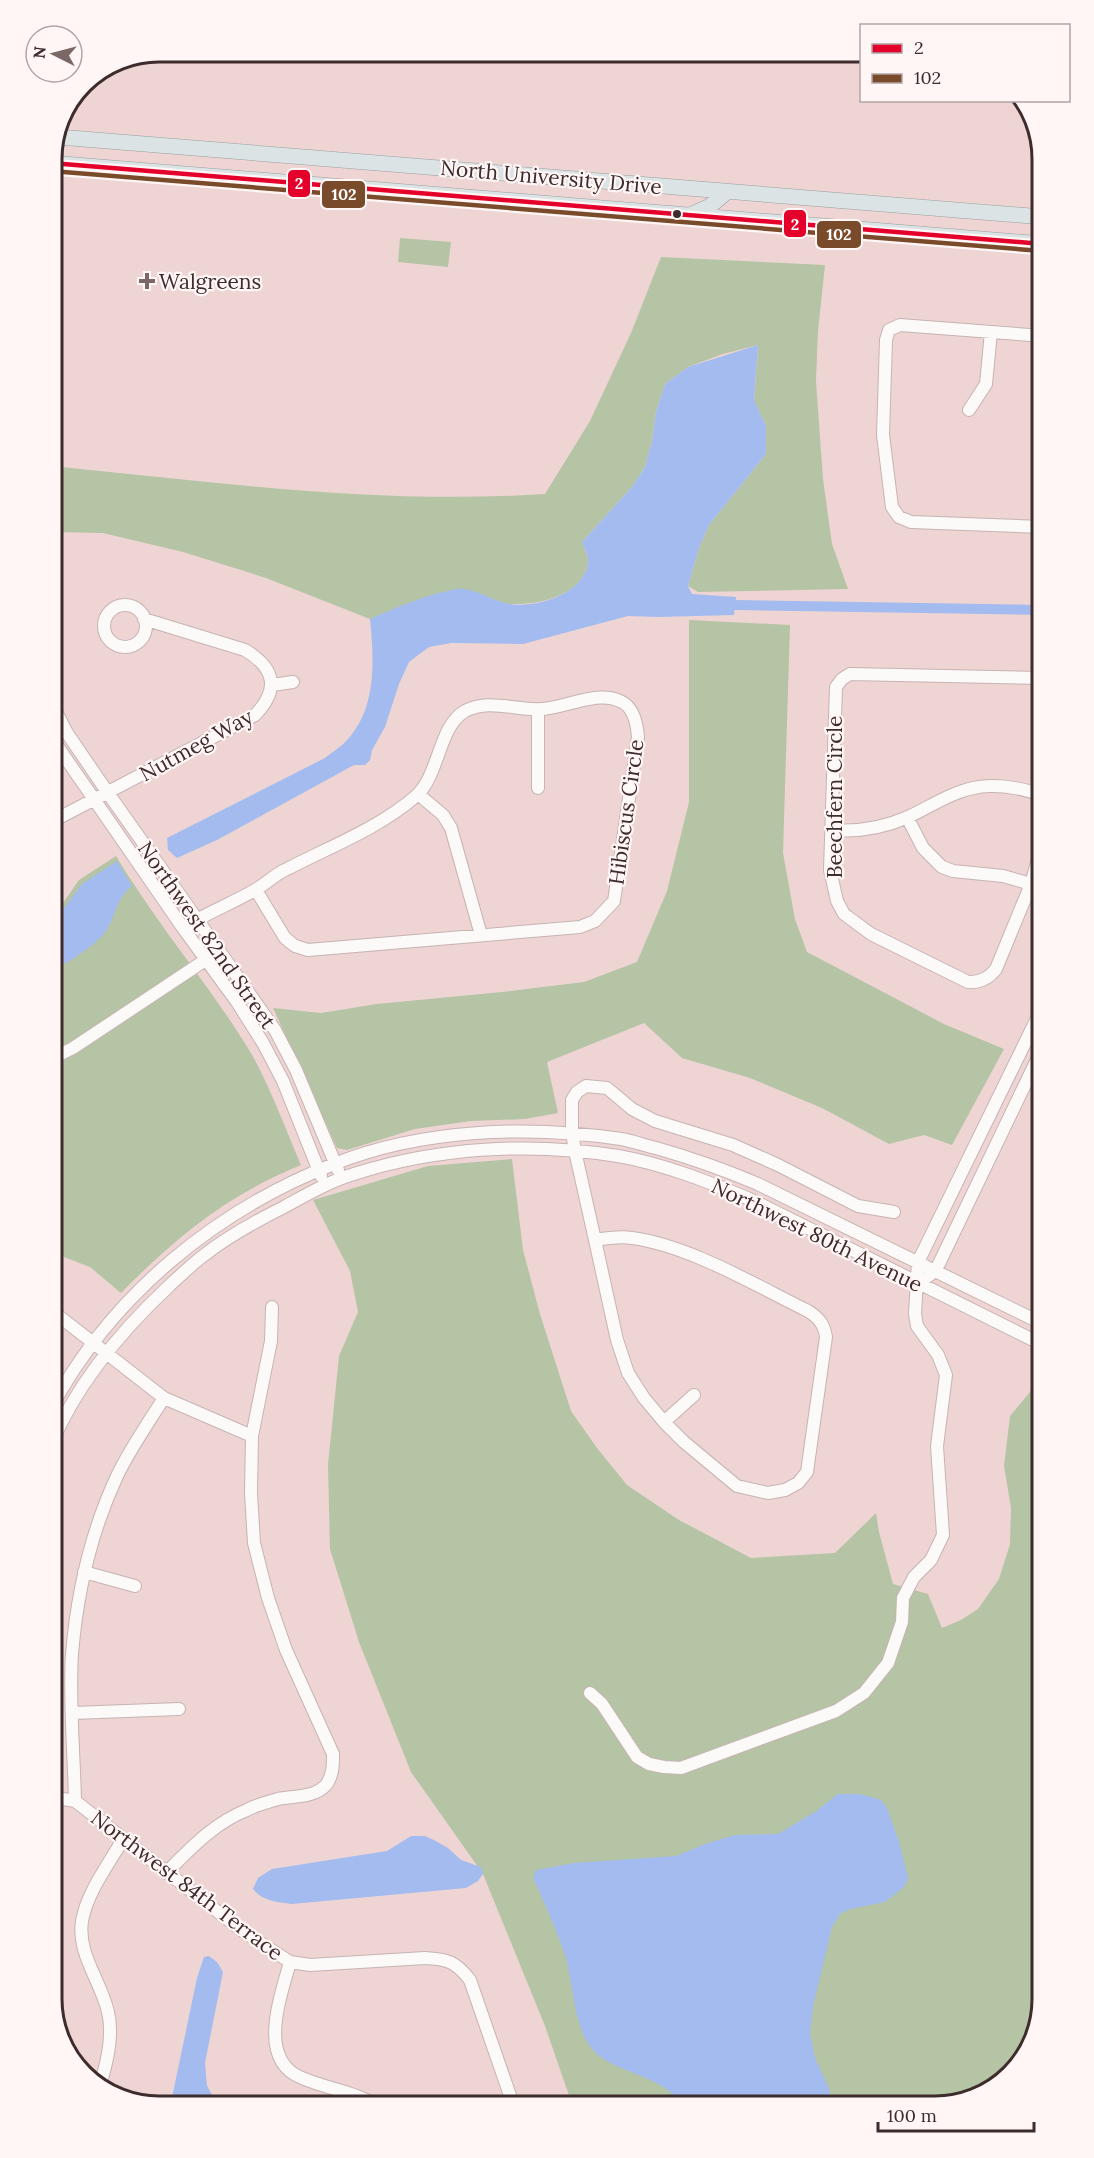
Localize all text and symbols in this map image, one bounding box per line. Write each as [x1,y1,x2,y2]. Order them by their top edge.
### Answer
north arrow [24,24,84,84]
legend [860,24,1070,102]
text: 2 [914,36,924,59]
text: N [28,45,50,60]
text: 102 [914,66,941,89]
street label: North University Drive [439,154,663,200]
line badge: 2 [287,169,311,198]
text: 2 [295,173,303,193]
line badge: 102 [321,180,366,209]
text: 102 [331,184,357,204]
unlabelled marker [671,208,683,220]
line badge: 2 [783,209,807,238]
text: 2 [791,214,799,234]
line badge: 102 [816,220,862,249]
text: 102 [826,224,852,244]
place label: Walgreens [159,268,261,295]
marker: Walgreens [140,274,154,288]
street label: Nutmeg Way [134,703,258,787]
street label: Beechfern Circle [821,716,848,878]
street label: Hibiscus Circle [602,737,650,887]
street label: Northwest 82nd Street [132,836,282,1035]
street label: Northwest 80th Avenue [707,1172,927,1298]
street label: Northwest 84th Terrace [86,1804,288,1966]
scale bar [878,2095,1034,2133]
text: 100 m [887,2104,937,2127]

